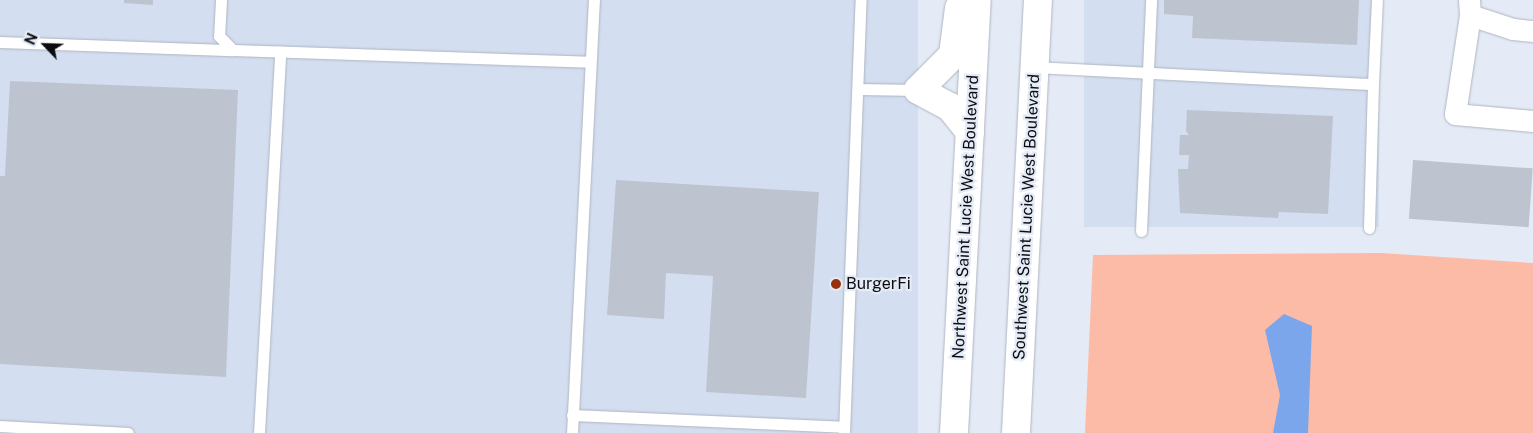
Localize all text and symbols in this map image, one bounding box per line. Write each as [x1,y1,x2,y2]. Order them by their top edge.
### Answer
north arrow [20,20,70,70]
text: N [22,31,41,47]
street label: Southwest Saint Lucie West Boulevard [1010,73,1044,361]
street label: Northwest Saint Lucie West Boulevard [949,74,983,360]
place label: BurgerFi [846,274,911,294]
marker: BurgerFi [830,278,842,290]

